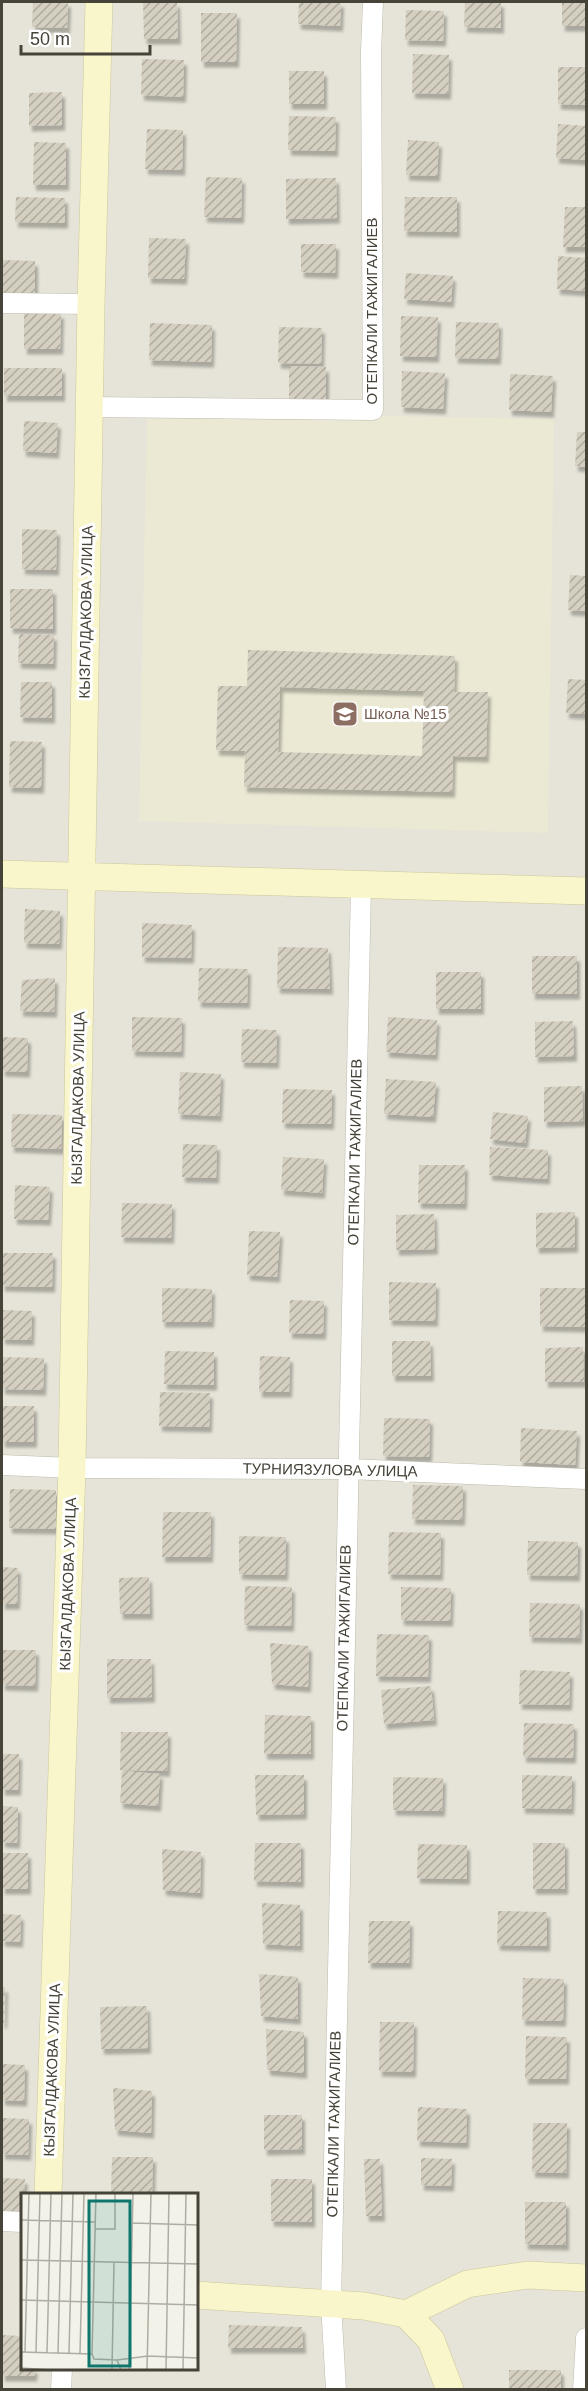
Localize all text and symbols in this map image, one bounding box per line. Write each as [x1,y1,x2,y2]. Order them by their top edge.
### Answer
scale bar [21,18,150,56]
text: 50 m [30,29,70,49]
street label: ОТЕПКАЛИ ТАЖИГАЛИЕВ [363,218,380,404]
street label: КЫЗГАЛДАКОВА УЛИЦА [75,525,96,699]
school or university icon: Школа №15 [330,699,360,729]
place label: Школа №15 [364,705,447,722]
street label: КЫЗГАЛДАКОВА УЛИЦА [67,1011,88,1185]
street label: ОТЕПКАЛИ ТАЖИГАЛИЕВ [344,1058,365,1246]
street label: ТУРНИЯЗУЛОВА УЛИЦА [242,1459,418,1480]
street label: КЫЗГАЛДАКОВА УЛИЦА [56,1497,79,1671]
street label: ОТЕПКАЛИ ТАЖИГАЛИЕВ [333,1544,354,1732]
street label: КЫЗГАЛДАКОВА УЛИЦА [40,1983,63,2157]
street label: ОТЕПКАЛИ ТАЖИГАЛИЕВ [323,2030,344,2218]
inset map [21,2193,198,2370]

